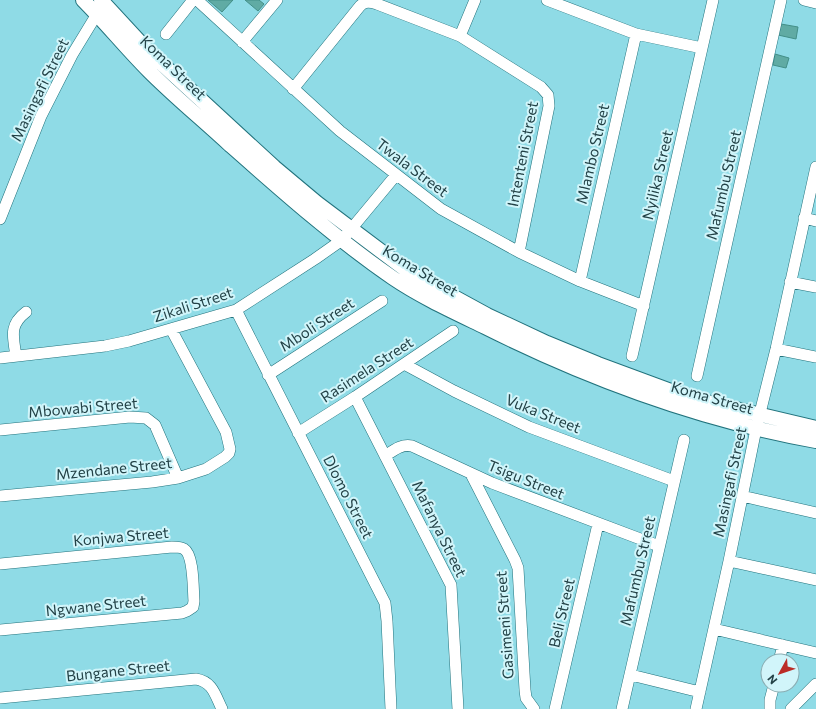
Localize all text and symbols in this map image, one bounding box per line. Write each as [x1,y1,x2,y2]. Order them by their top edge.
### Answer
street label: Koma Street [137,31,210,103]
street label: Masingafi Street [6,35,72,144]
street label: Intenteni Street [503,100,541,208]
street label: Mlambo Street [572,102,612,206]
street label: Nyilika Street [638,128,676,222]
street label: Mafumbu Street [702,128,744,241]
street label: Twala Street [373,134,452,200]
street label: Koma Street [380,241,461,300]
street label: Zikali Street [151,283,235,325]
street label: Mboli Street [276,293,357,355]
street label: Rasimela Street [317,333,416,406]
street label: Koma Street [669,377,755,417]
street label: Vuka Street [503,390,583,436]
street label: Mbowabi Street [28,393,138,421]
street label: Masingafi Street [709,425,749,539]
street label: Dlomo Street [320,452,378,541]
street label: Mzendane Street [55,453,173,483]
street label: Tsigu Street [485,456,567,503]
street label: Mafanya Street [409,477,471,580]
street label: Mafumbu Street [616,514,658,627]
street label: Konjwa Street [72,523,169,549]
street label: Gasimeni Street [491,570,517,680]
street label: Beli Street [544,576,578,649]
street label: Ngwane Street [45,591,147,619]
north arrow [760,653,800,693]
street label: Bungane Street [65,656,171,684]
text: N [764,672,780,687]

